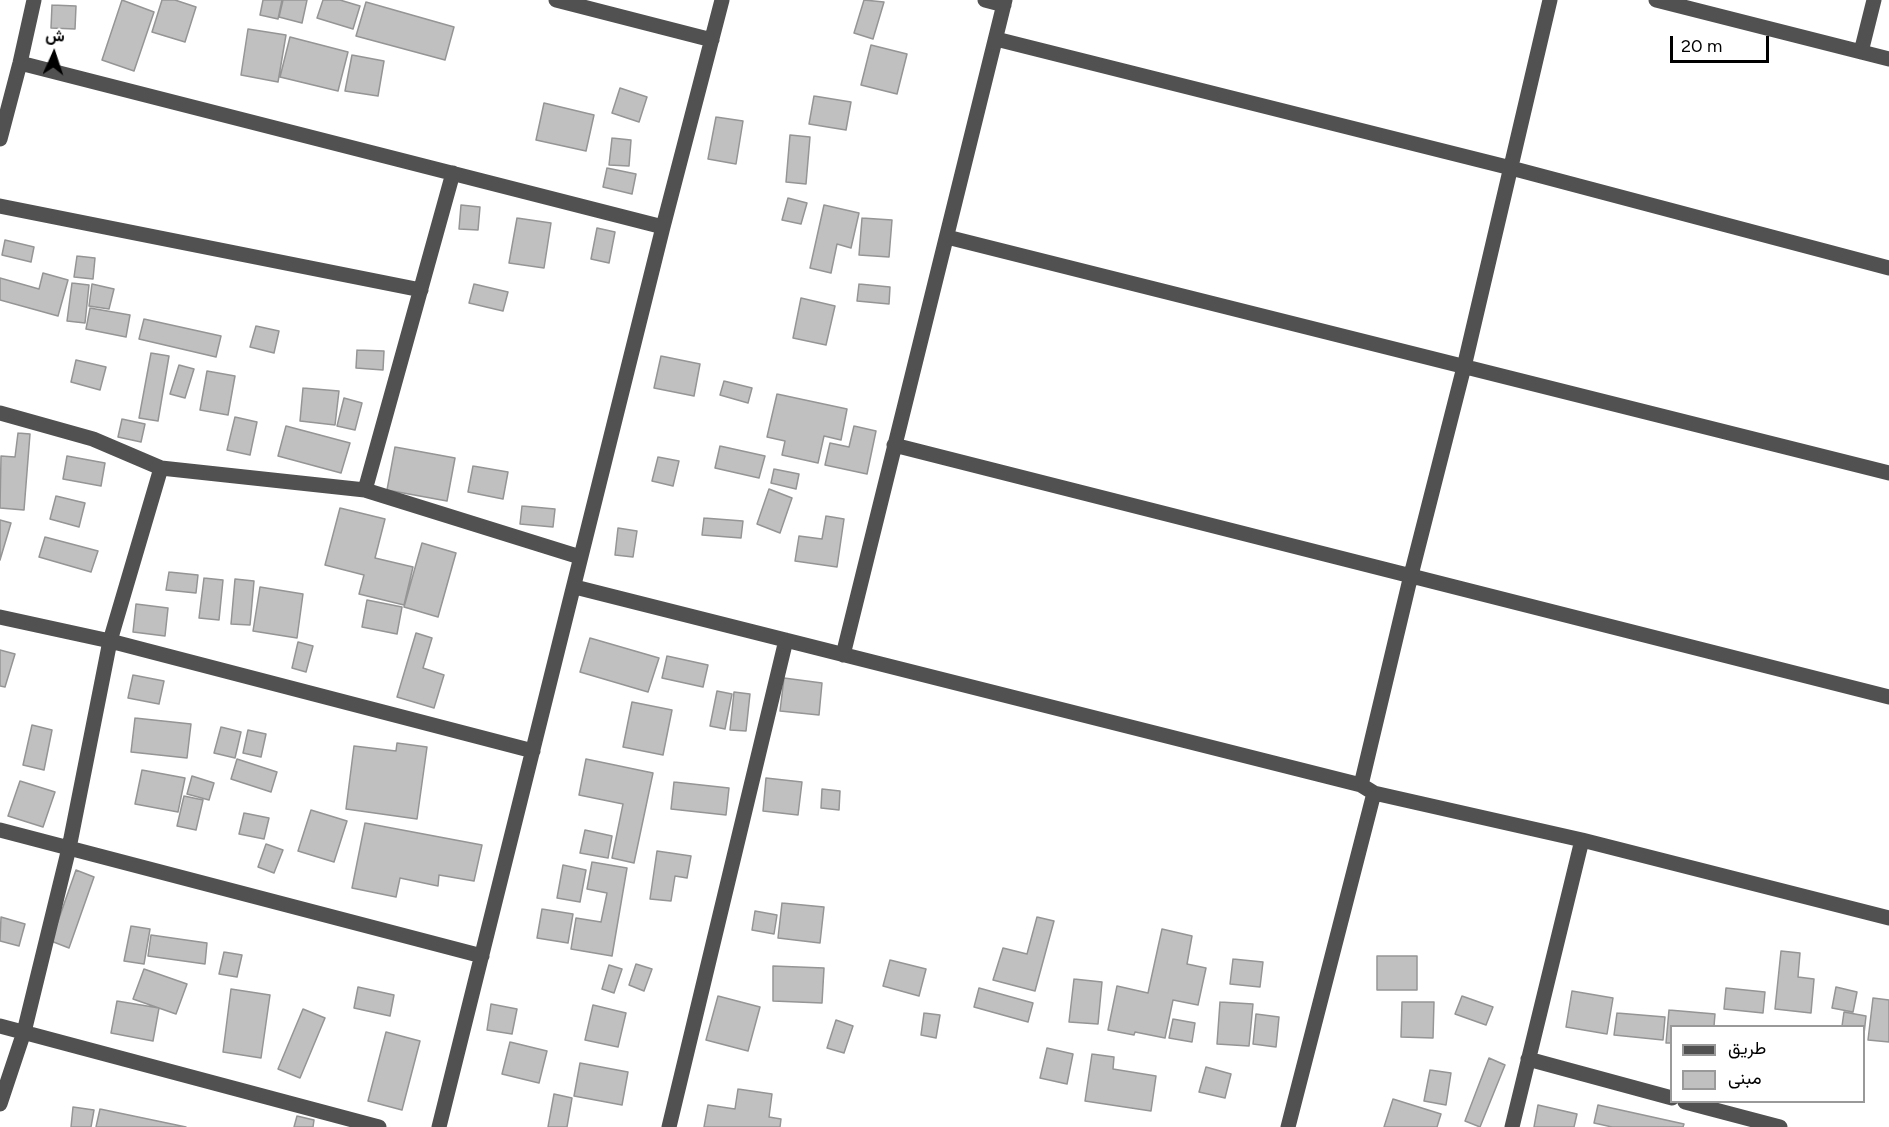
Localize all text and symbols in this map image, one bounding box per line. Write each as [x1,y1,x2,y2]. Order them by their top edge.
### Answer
north arrow [24,24,84,84]
scale bar [1673,24,1772,62]
text: ش [45,26,65,46]
text: 20 m [1681,35,1722,57]
legend [1670,1025,1865,1103]
text: طريق [1728,1037,1766,1059]
text: مبنى [1728,1067,1762,1089]

